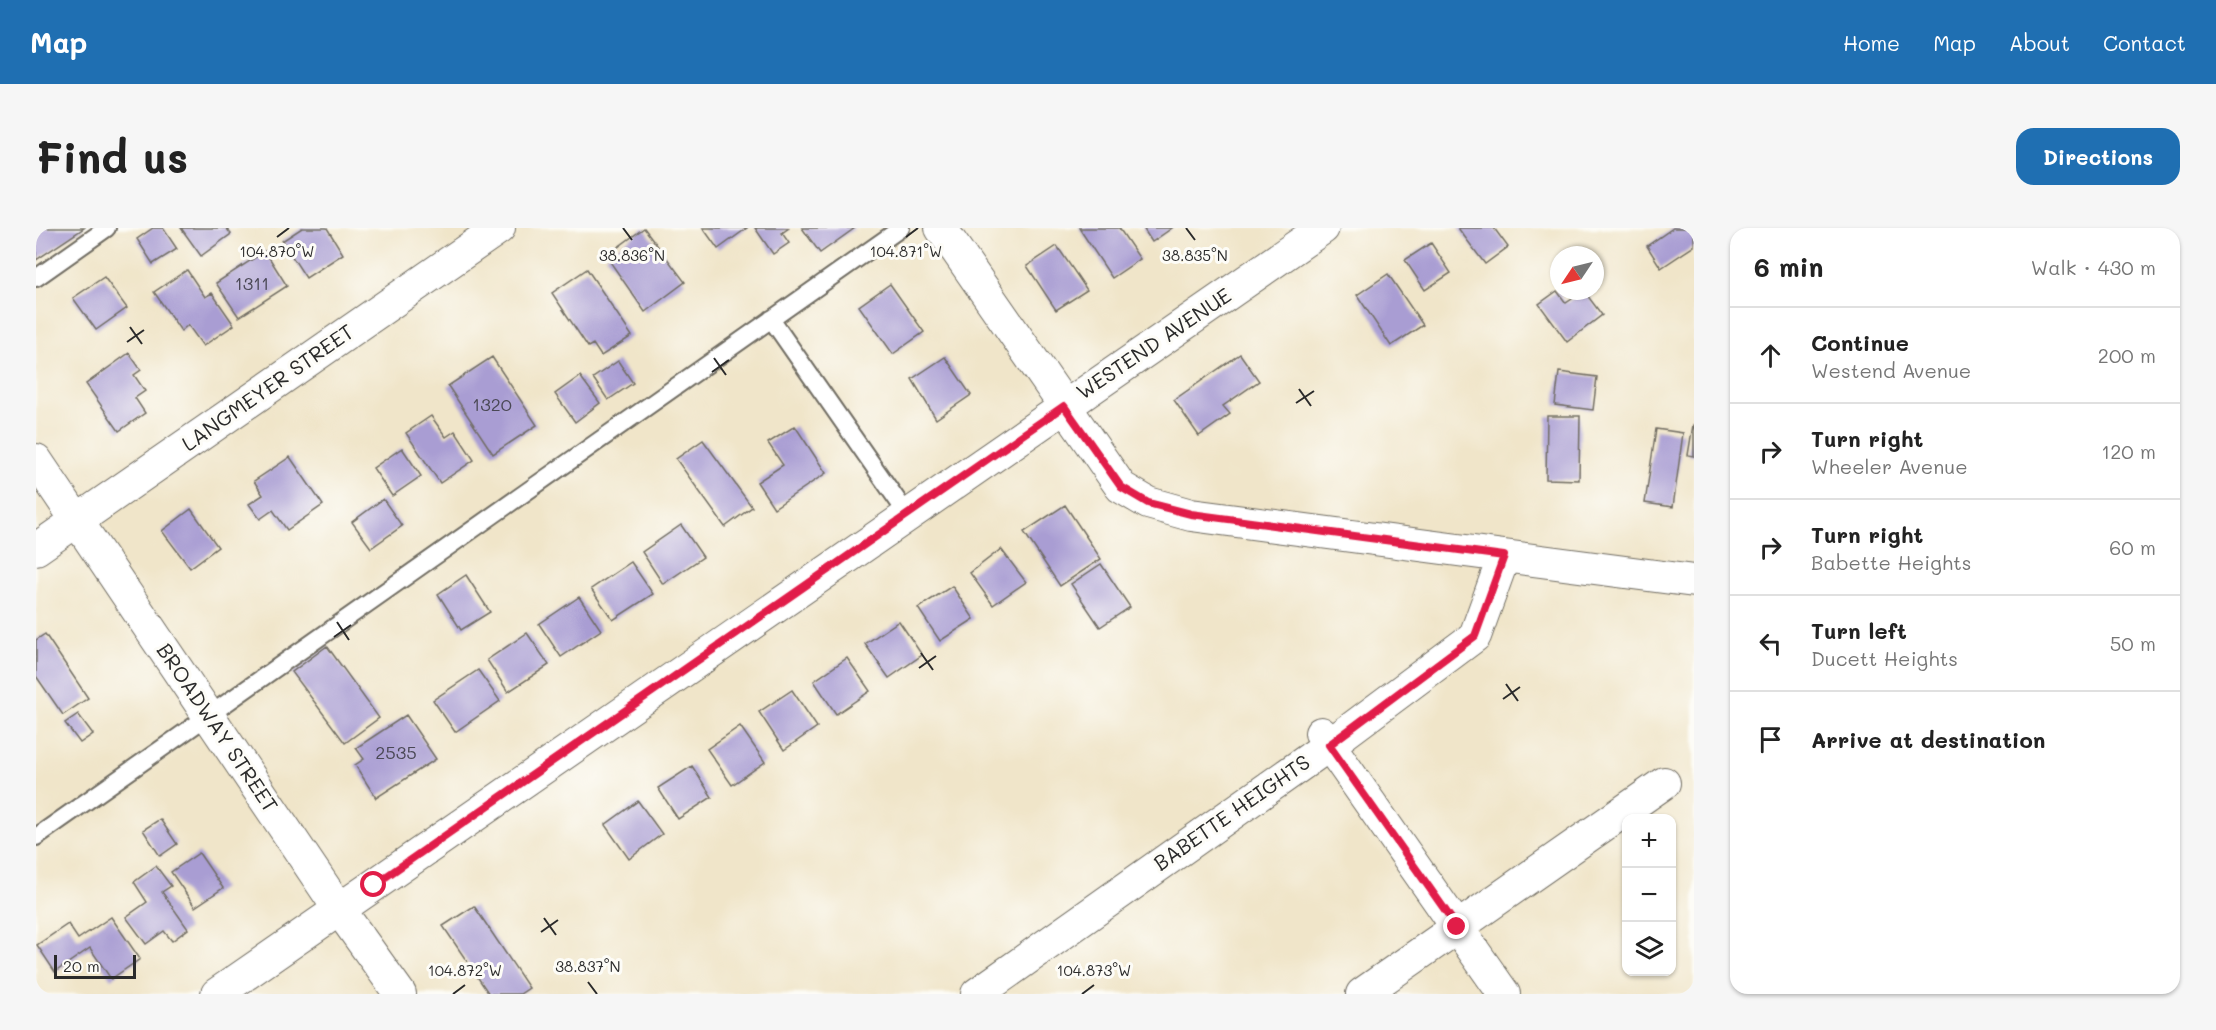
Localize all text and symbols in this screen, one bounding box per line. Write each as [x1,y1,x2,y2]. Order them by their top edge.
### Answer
text: Map [30,24,87,60]
text: Home [1843,29,1900,56]
text: Map [1933,29,1976,56]
text: About [2009,29,2070,56]
text: Contact [2103,29,2186,56]
button: Directions [2016,128,2180,185]
text: Find us [36,129,188,184]
text: 104.870°W [240,241,314,261]
text: 104.871°W [870,241,942,261]
text: 38.836°N [599,245,665,265]
text: 38.835°N [1162,245,1228,265]
north arrow [1550,246,1604,300]
text: 6 min [1754,250,1823,284]
text: Walk · 430 m [2031,254,2156,280]
house number: 1311 [235,271,269,295]
street label: WESTEND AVENUE [1071,281,1236,405]
street label: LANGMEYER STREET [176,317,358,456]
text: Continue [1811,328,1909,357]
icon: ahead [1754,339,1787,372]
text: 200 m [2098,342,2156,368]
text: Westend Avenue [1811,357,1971,383]
house number: 1320 [472,392,512,416]
text: Turn right [1811,424,1923,453]
icon: right [1754,435,1787,468]
text: 120 m [2101,438,2156,464]
text: Wheeler Avenue [1811,453,1968,479]
text: Turn right [1811,520,1923,549]
icon: right [1754,531,1787,564]
text: 60 m [2109,534,2156,560]
text: Babette Heights [1811,549,1972,575]
text: Turn left [1811,616,1907,645]
icon: left [1754,627,1787,660]
text: 50 m [2110,630,2156,656]
street label: BROADWAY STREET [152,637,285,817]
text: Ducett Heights [1811,645,1958,671]
icon: arrive [1754,723,1787,756]
text: Arrive at destination [1811,725,2046,754]
house number: 2535 [375,740,417,764]
street label: BABETTE HEIGHTS [1148,748,1315,876]
map controls [1622,814,1676,976]
button: + [1622,814,1676,868]
button: − [1622,868,1676,922]
route start [360,871,386,897]
route end [1443,913,1469,939]
button: layers [1622,922,1676,976]
scale bar [54,952,136,980]
text: 20 m [63,955,100,976]
text: 38.837°N [555,956,621,976]
text: 104.872°W [428,960,502,980]
text: 104.873°W [1057,960,1131,980]

